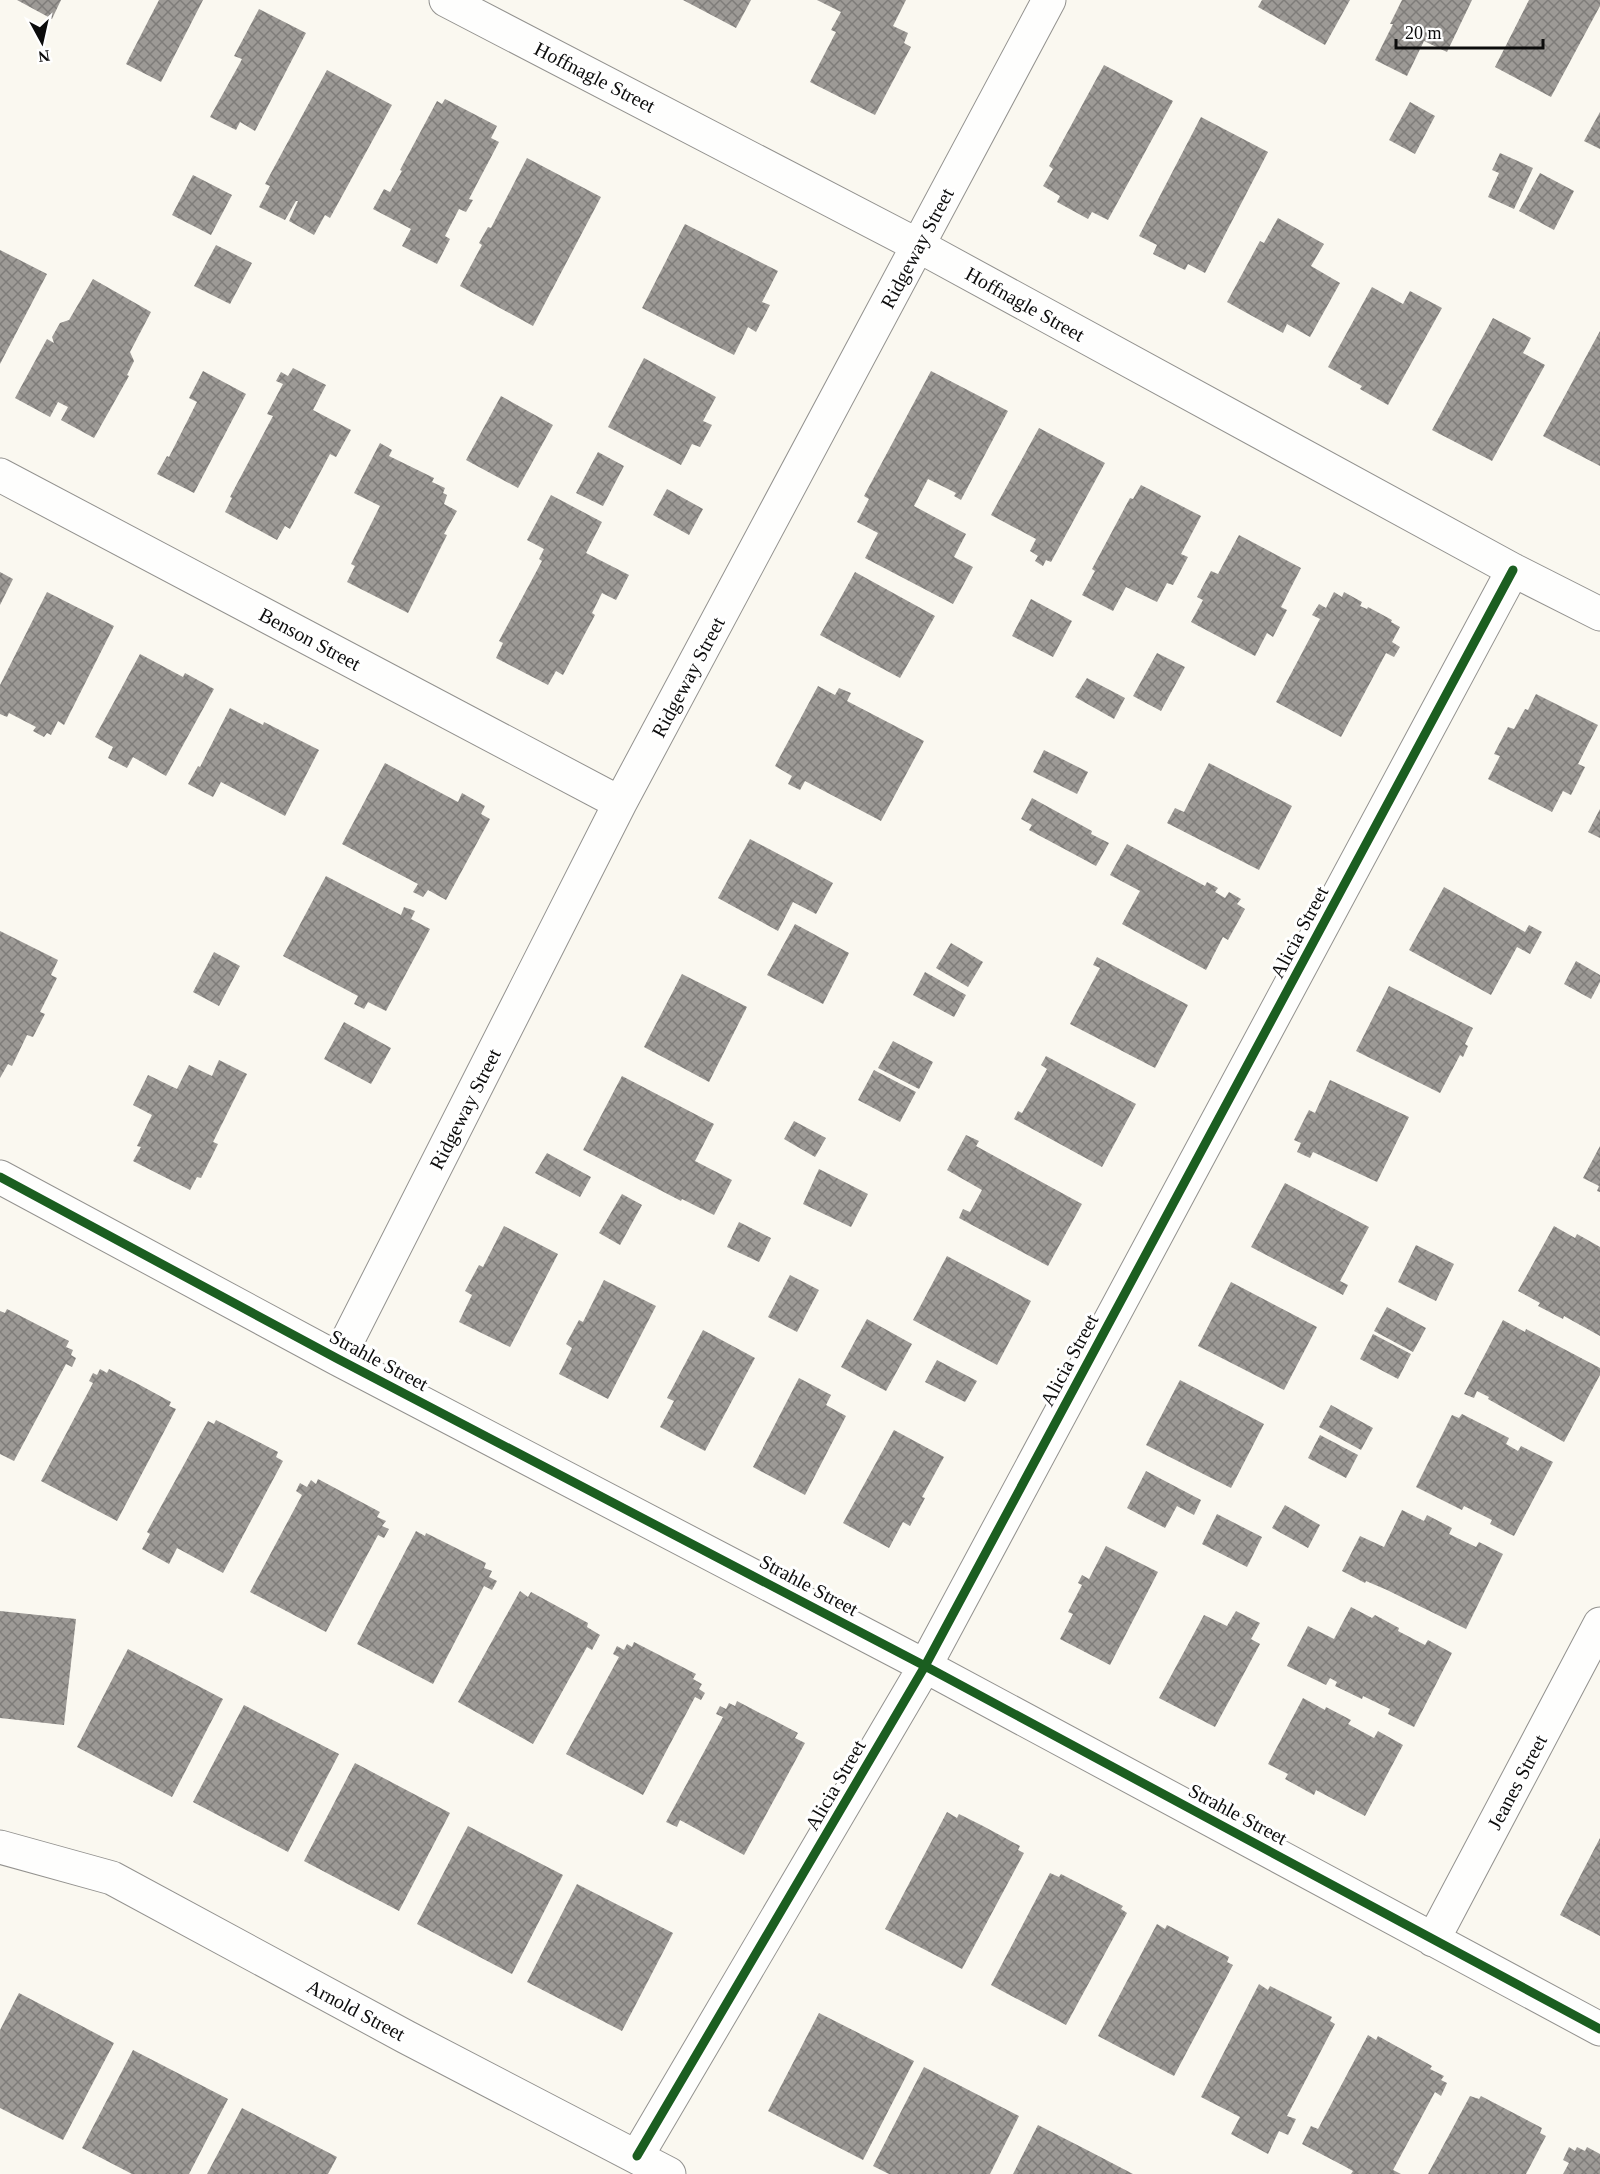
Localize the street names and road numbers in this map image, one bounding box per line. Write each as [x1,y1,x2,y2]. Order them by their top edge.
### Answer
street label: Hoffnagle Street [531,37,659,118]
street label: Ridgeway Street [876,184,959,312]
street label: Hoffnagle Street [961,262,1089,347]
street label: Benson Street [256,603,365,675]
street label: Ridgeway Street [647,613,730,741]
street label: Alicia Street [1266,882,1333,982]
street label: Ridgeway Street [425,1044,506,1174]
street label: Alicia Street [1036,1310,1103,1410]
street label: Strahle Street [326,1325,432,1395]
street label: Strahle Street [756,1550,862,1620]
street label: Jeanes Street [1483,1731,1551,1833]
street label: Alicia Street [800,1736,870,1834]
street label: Strahle Street [1185,1779,1291,1849]
street label: Arnold Street [303,1975,409,2045]

